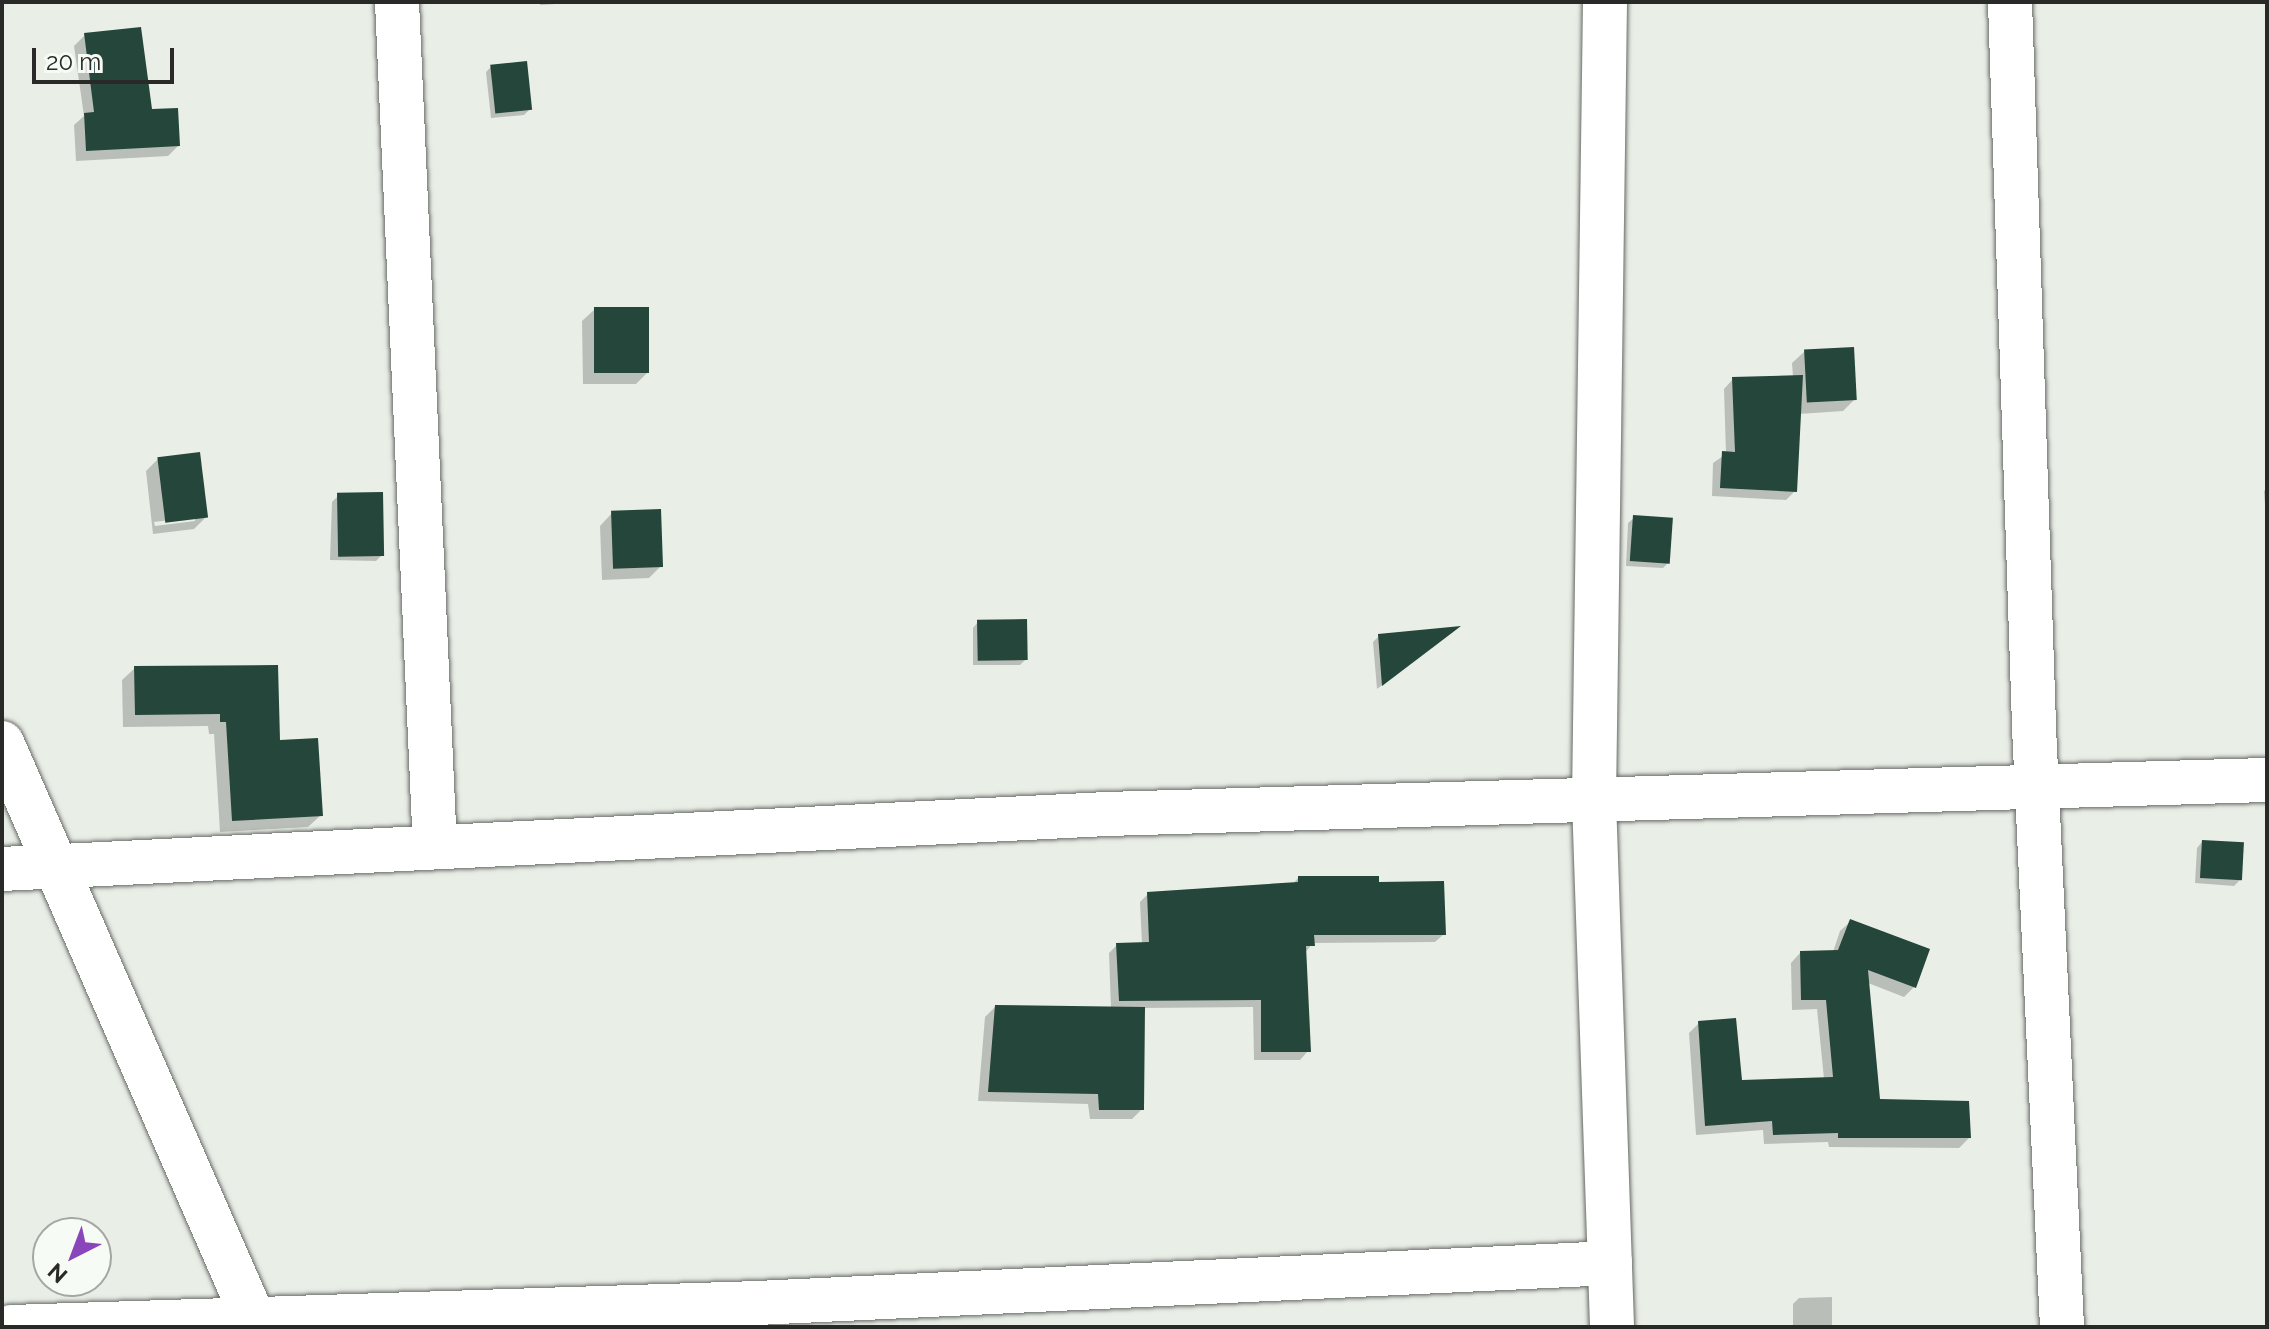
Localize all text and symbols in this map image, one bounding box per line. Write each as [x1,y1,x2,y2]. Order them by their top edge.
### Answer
scale bar [36,32,178,82]
text: 20 m [46,47,101,76]
north arrow [32,1217,112,1297]
text: N [42,1258,72,1289]

